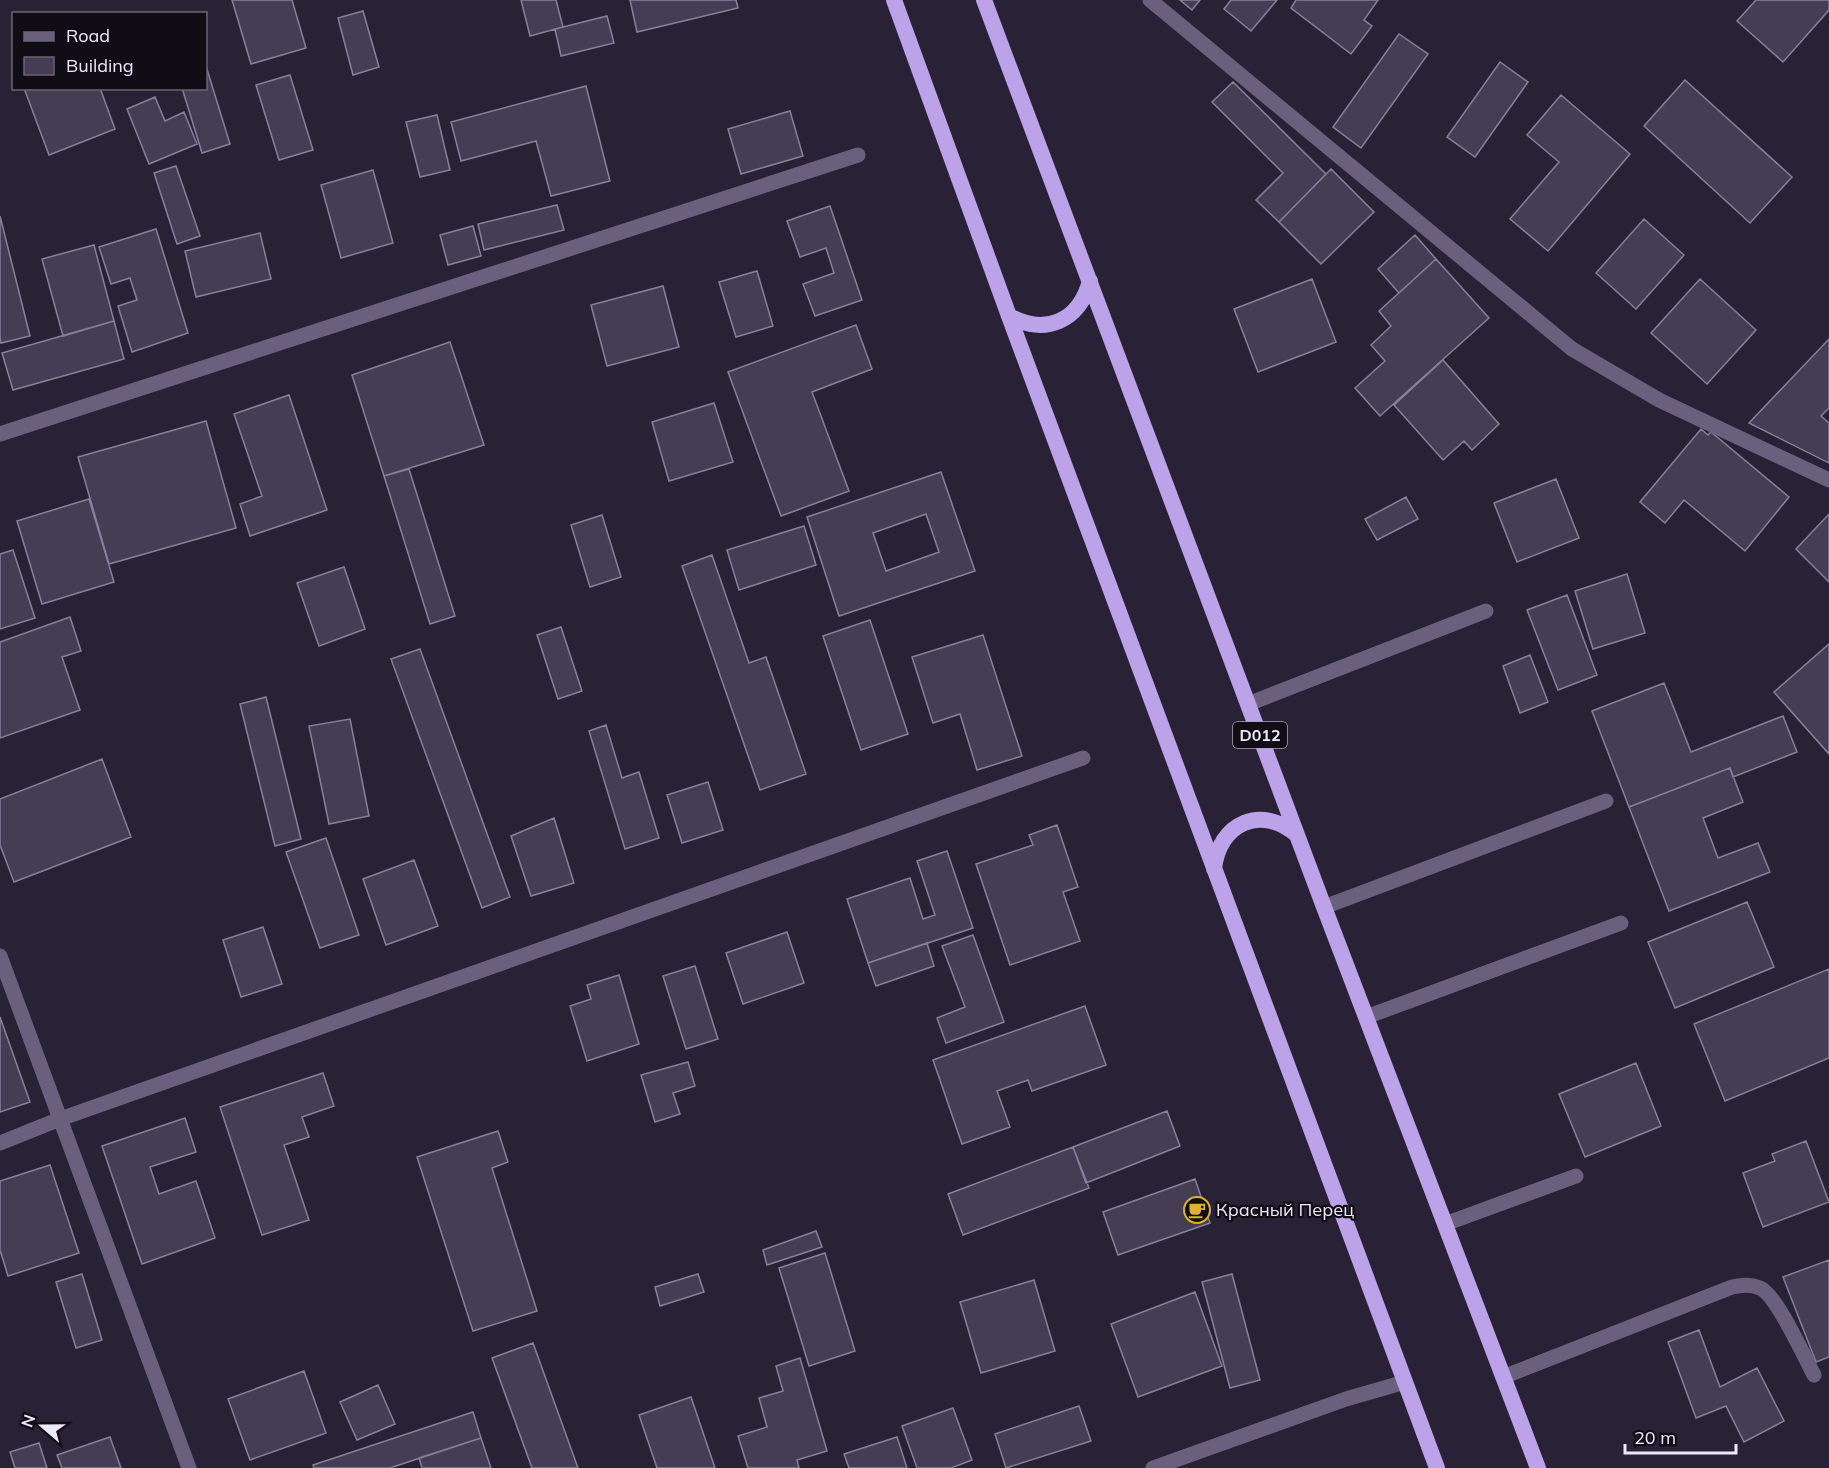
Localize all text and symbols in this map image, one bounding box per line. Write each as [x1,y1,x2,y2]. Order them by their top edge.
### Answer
legend [12,12,207,90]
text: Road [66,24,110,47]
text: Building [66,54,134,77]
road number: D012 [1233,722,1287,748]
cafe icon: Красный Перец [1182,1195,1212,1225]
place label: Красный Перец [1216,1198,1354,1221]
north arrow [12,1396,72,1456]
text: N [16,1412,39,1430]
scale bar [1625,1417,1736,1455]
text: 20 m [1634,1426,1676,1449]

